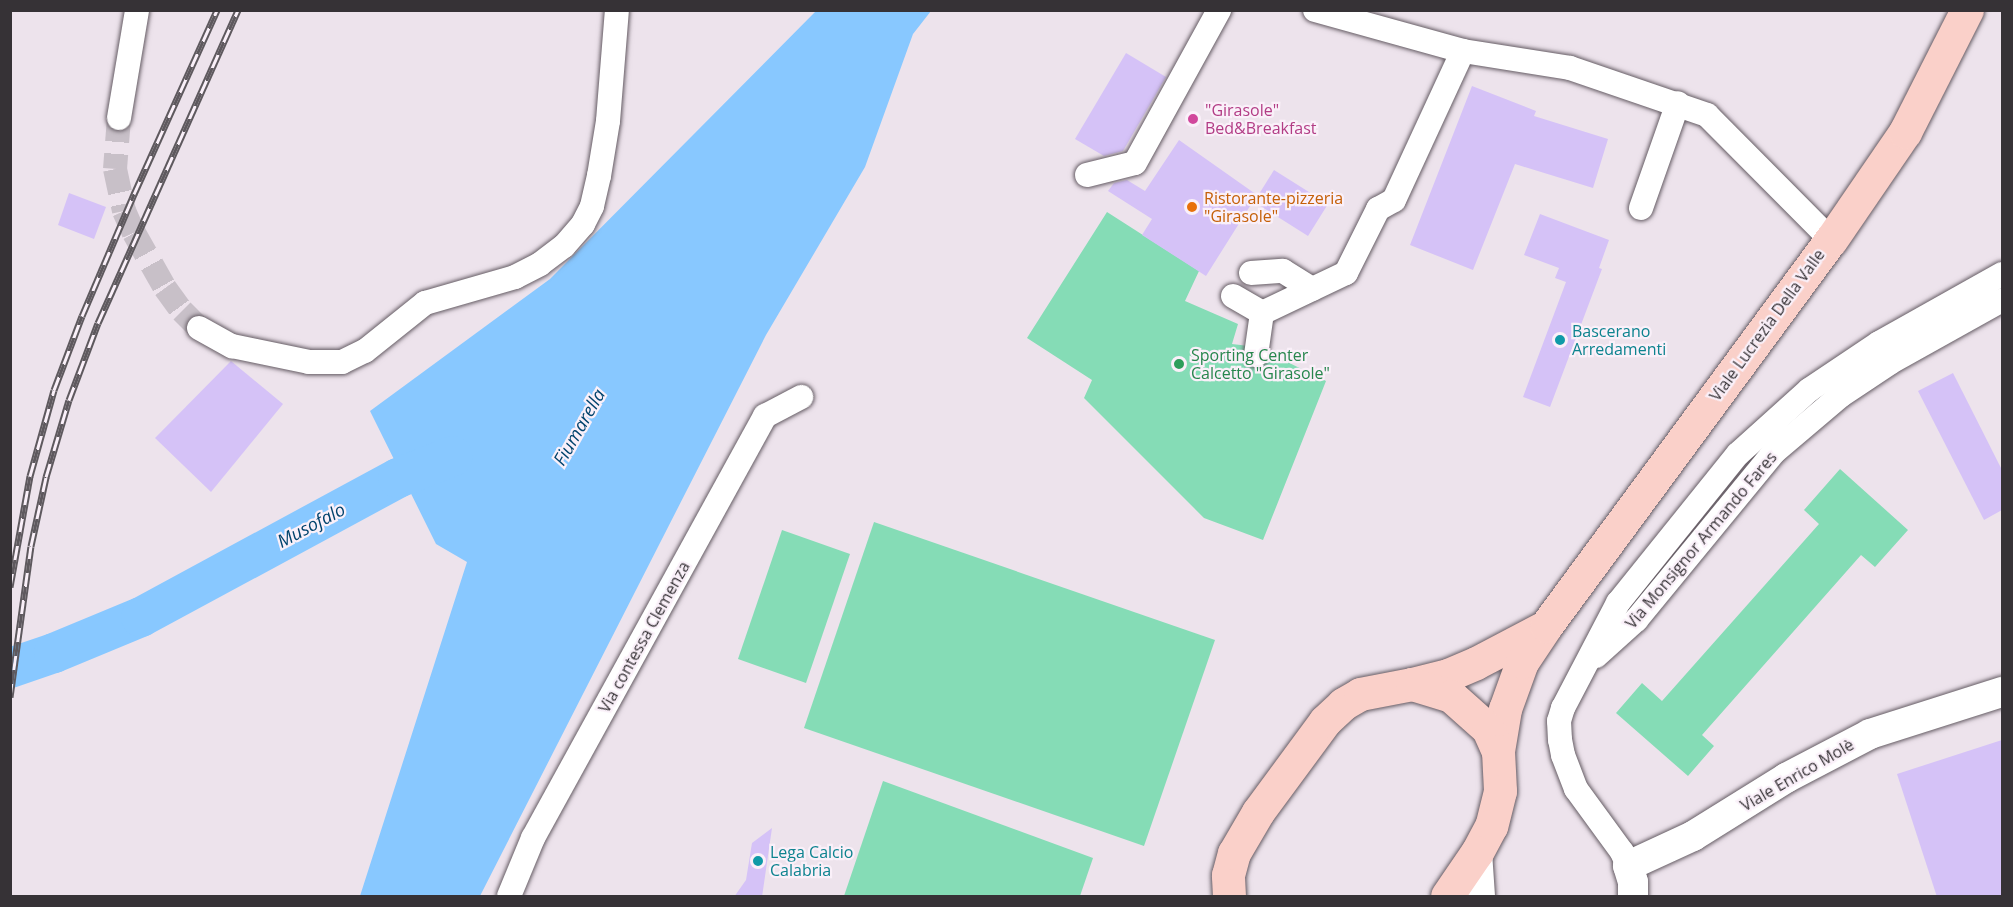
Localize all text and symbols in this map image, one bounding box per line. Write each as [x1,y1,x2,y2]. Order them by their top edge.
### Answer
place label: "Girasole" Bed&Breakfast [1205,100,1317,138]
marker: "Girasole" Bed&Breakfast [1186,112,1200,126]
place label: Ristorante-pizzeria "Girasole" [1204,188,1343,226]
marker: Ristorante-pizzeria "Girasole" [1185,200,1199,214]
street label: Viale Lucrezia Della Valle [1706,245,1828,405]
place label: Bascerano Arredamenti [1572,321,1666,359]
marker: Bascerano Arredamenti [1553,333,1567,347]
place label: Sporting Center Calcetto "Girasole" [1191,345,1330,383]
marker: Sporting Center Calcetto "Girasole" [1172,357,1186,371]
water label: Fiumarella [548,385,610,469]
street label: Via Monsignor Armando Fares [1621,448,1781,632]
water label: Musofalo [273,498,349,552]
street label: Via contessa Clemenza [594,558,694,716]
street label: Viale Enrico Molè [1737,735,1857,815]
place label: Lega Calcio Calabria [770,842,853,880]
marker: Lega Calcio Calabria [751,854,765,868]

